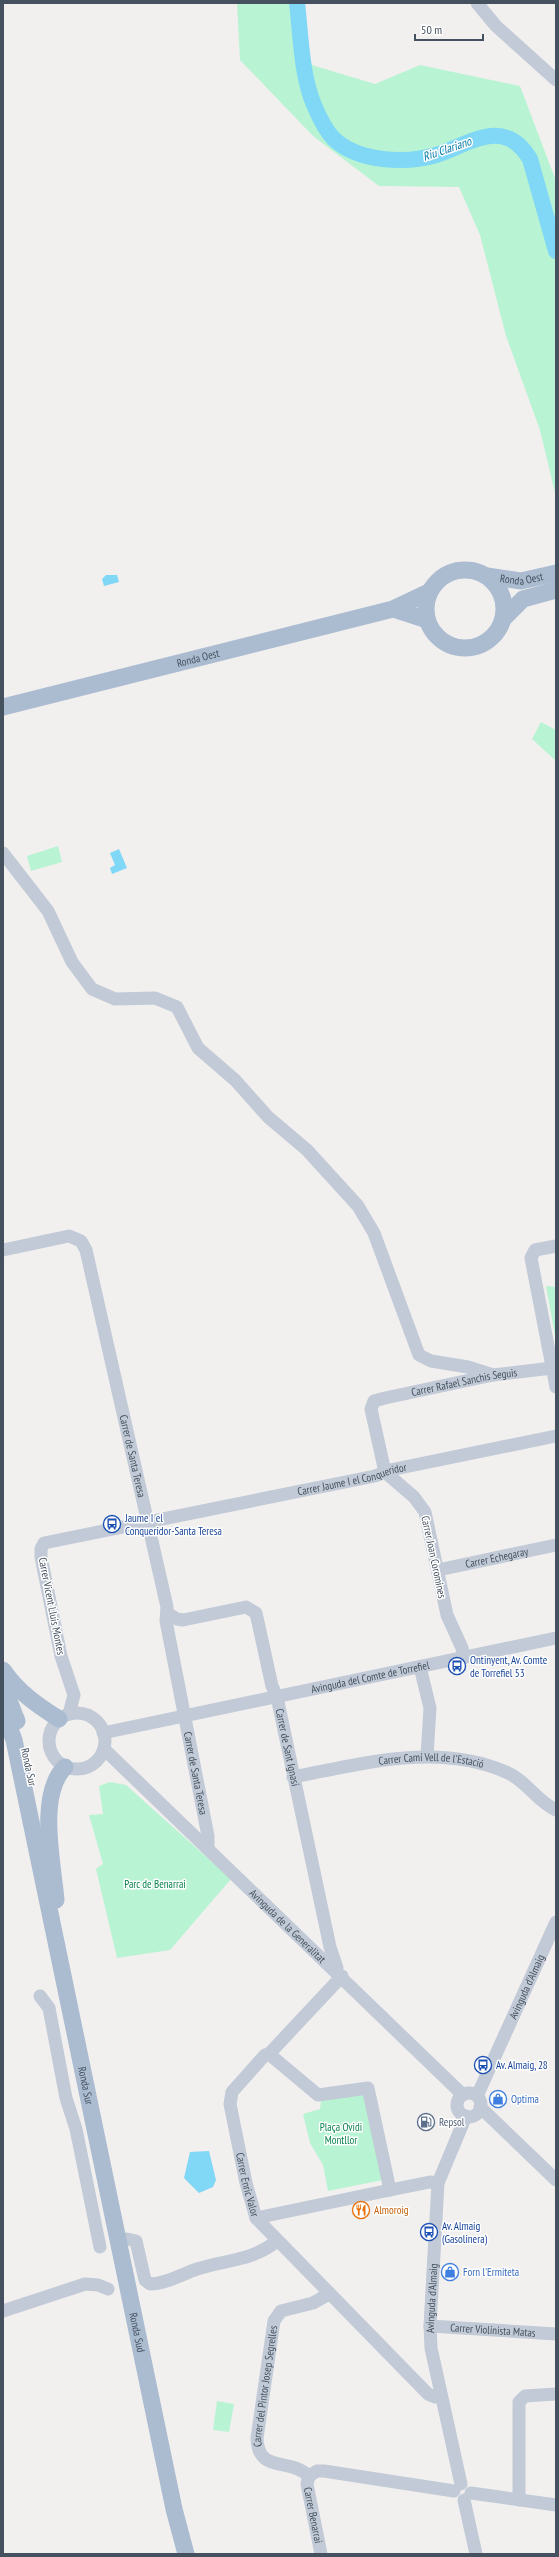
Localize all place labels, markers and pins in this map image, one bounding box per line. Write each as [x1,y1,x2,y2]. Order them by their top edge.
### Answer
place label: Jaume I el Conqueridor-Santa Teresa [124,1511,222,1538]
bus stop icon: Jaume I el Conqueridor-Santa Teresa [102,1514,122,1534]
place label: Ontinyent, Av. Comte de Torrefiel 53 [470,1653,548,1680]
bus stop icon: Ontinyent, Av. Comte de Torrefiel 53 [447,1656,467,1676]
bus stop icon: Av. Almaig, 28 [473,2055,493,2075]
place label: Av. Almaig, 28 [496,2058,548,2072]
shop icon: Optima [488,2089,508,2109]
place label: Optima [511,2092,539,2106]
fuel station icon: Repsol [416,2112,436,2132]
place label: Repsol [439,2115,465,2129]
restaurant icon: Almoroig [351,2200,371,2220]
place label: Almoroig [374,2203,409,2217]
place label: Av. Almaig (Gasolinera) [442,2219,488,2246]
bus stop icon: Av. Almaig (Gasolinera) [419,2222,439,2242]
shop icon: Forn l'Ermiteta [440,2262,460,2282]
place label: Forn l'Ermiteta [463,2265,519,2279]

